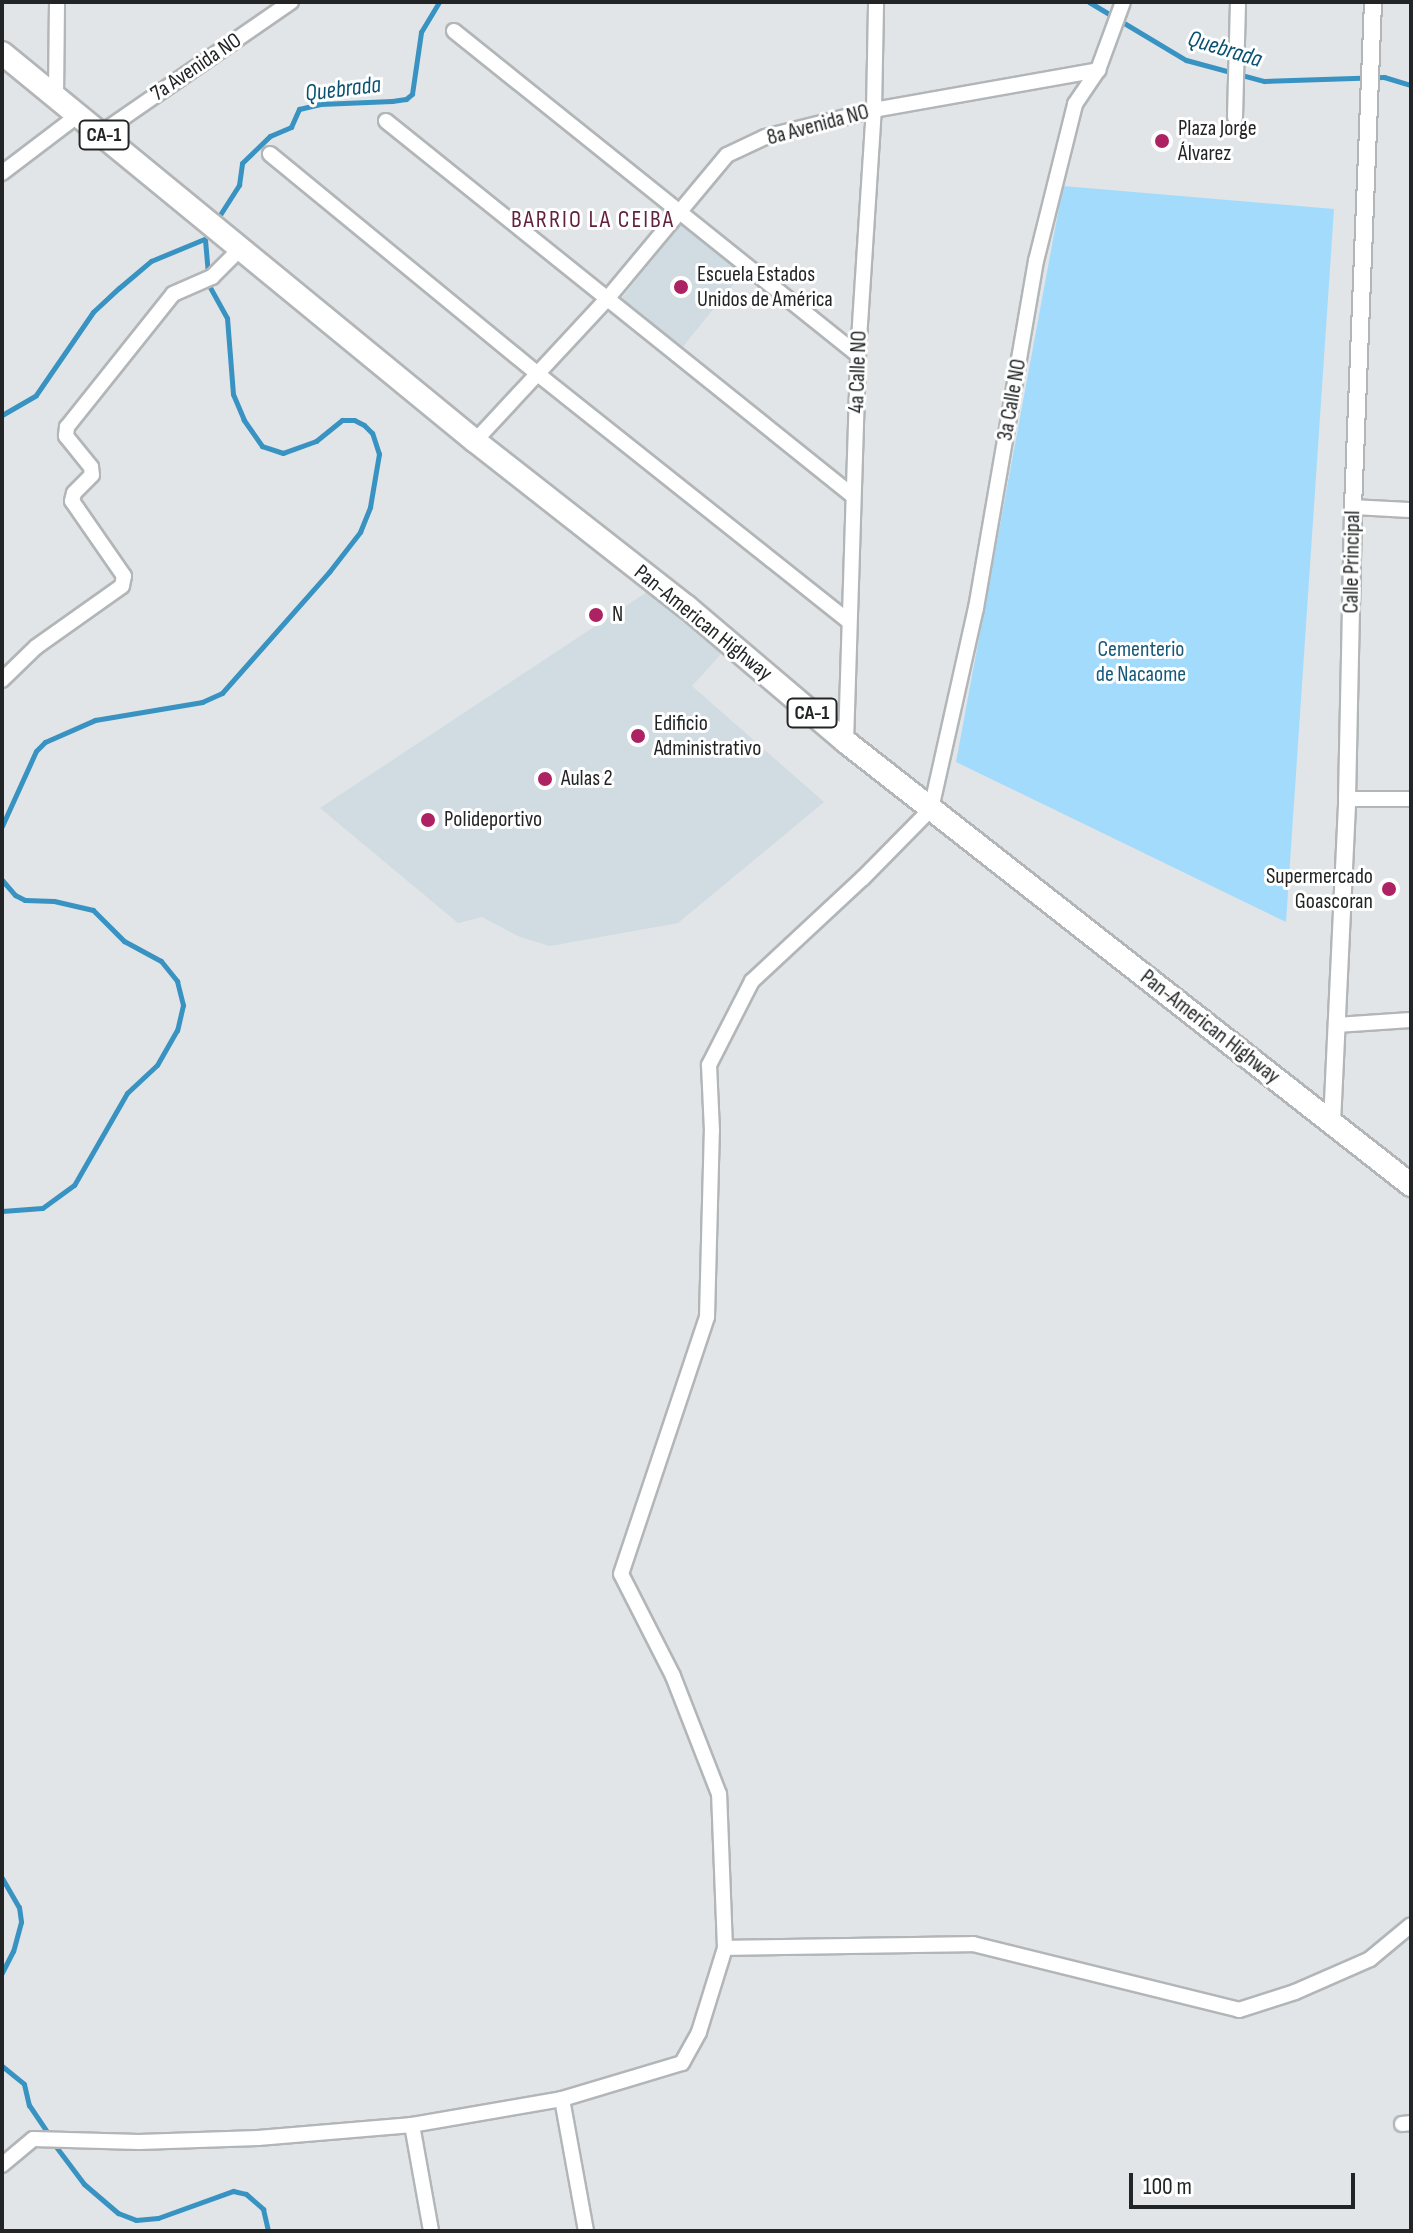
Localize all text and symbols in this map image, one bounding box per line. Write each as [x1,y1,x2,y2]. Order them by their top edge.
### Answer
water label: Quebrada [1184,24,1266,74]
street label: 7a Avenida NO [146,27,246,107]
water label: Quebrada [303,70,383,108]
street label: 8a Avenida NO [764,99,872,151]
place label: Plaza Jorge Álvarez [1178,115,1257,166]
road number: CA-1 [78,119,130,151]
marker: Plaza Jorge Álvarez [1153,132,1171,150]
district label: BARRIO LA CEIBA [511,206,675,234]
place label: Escuela Estados Unidos de América [697,261,833,312]
marker: Escuela Estados Unidos de América [672,278,690,296]
street label: 4a Calle NO [843,330,873,414]
street label: 3a Calle NO [992,357,1032,443]
street label: Calle Principal [1338,510,1366,614]
street label: Pan-American Highway [629,559,777,687]
place label: N [612,602,623,628]
marker: N [587,606,605,624]
park label: Cementerio de Nacaome [1096,636,1186,688]
road number: CA-1 [786,697,838,729]
place label: Edificio Administrativo [654,710,761,762]
marker: Edificio Administrativo [629,727,647,745]
place label: Aulas 2 [561,766,613,792]
marker: Aulas 2 [536,770,554,788]
place label: Polideportivo [444,807,542,833]
marker: Polideportivo [419,811,437,829]
place label: Supermercado Goascoran [1266,863,1373,914]
marker: Supermercado Goascoran [1380,880,1398,898]
street label: Pan-American Highway [1135,964,1285,1090]
scale bar [1133,2157,1359,2207]
text: 100 m [1143,2172,1192,2201]

